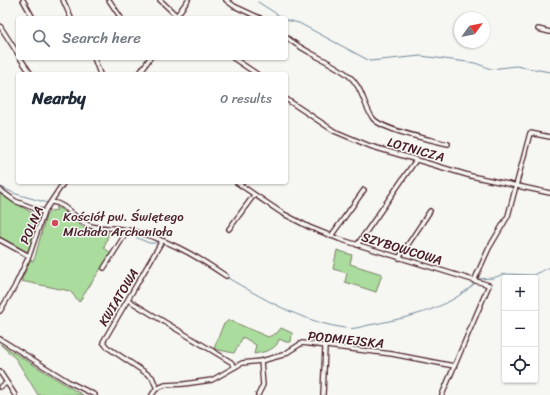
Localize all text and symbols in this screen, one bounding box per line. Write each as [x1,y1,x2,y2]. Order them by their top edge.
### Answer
north arrow [454,12,490,48]
search box [16,16,288,60]
text: Search here [62,25,141,51]
icon: search [30,27,52,49]
text: Nearby [32,83,86,113]
text: 0 results [220,87,272,110]
street label: LOTNICZA [385,130,447,169]
street label: POLNA [13,202,50,248]
place label: Kościół pw. Świętego Michała Archanioła [63,205,184,243]
marker: Kościół pw. Świętego Michała Archanioła [50,218,60,228]
street label: SZYBOWCOWA [359,225,445,272]
street label: KWIATOWA [92,264,145,331]
map controls [502,275,538,383]
button: + [502,275,538,311]
button: − [502,311,538,347]
street label: PODMIEJSKA [307,324,385,355]
button: locate [502,347,538,383]

